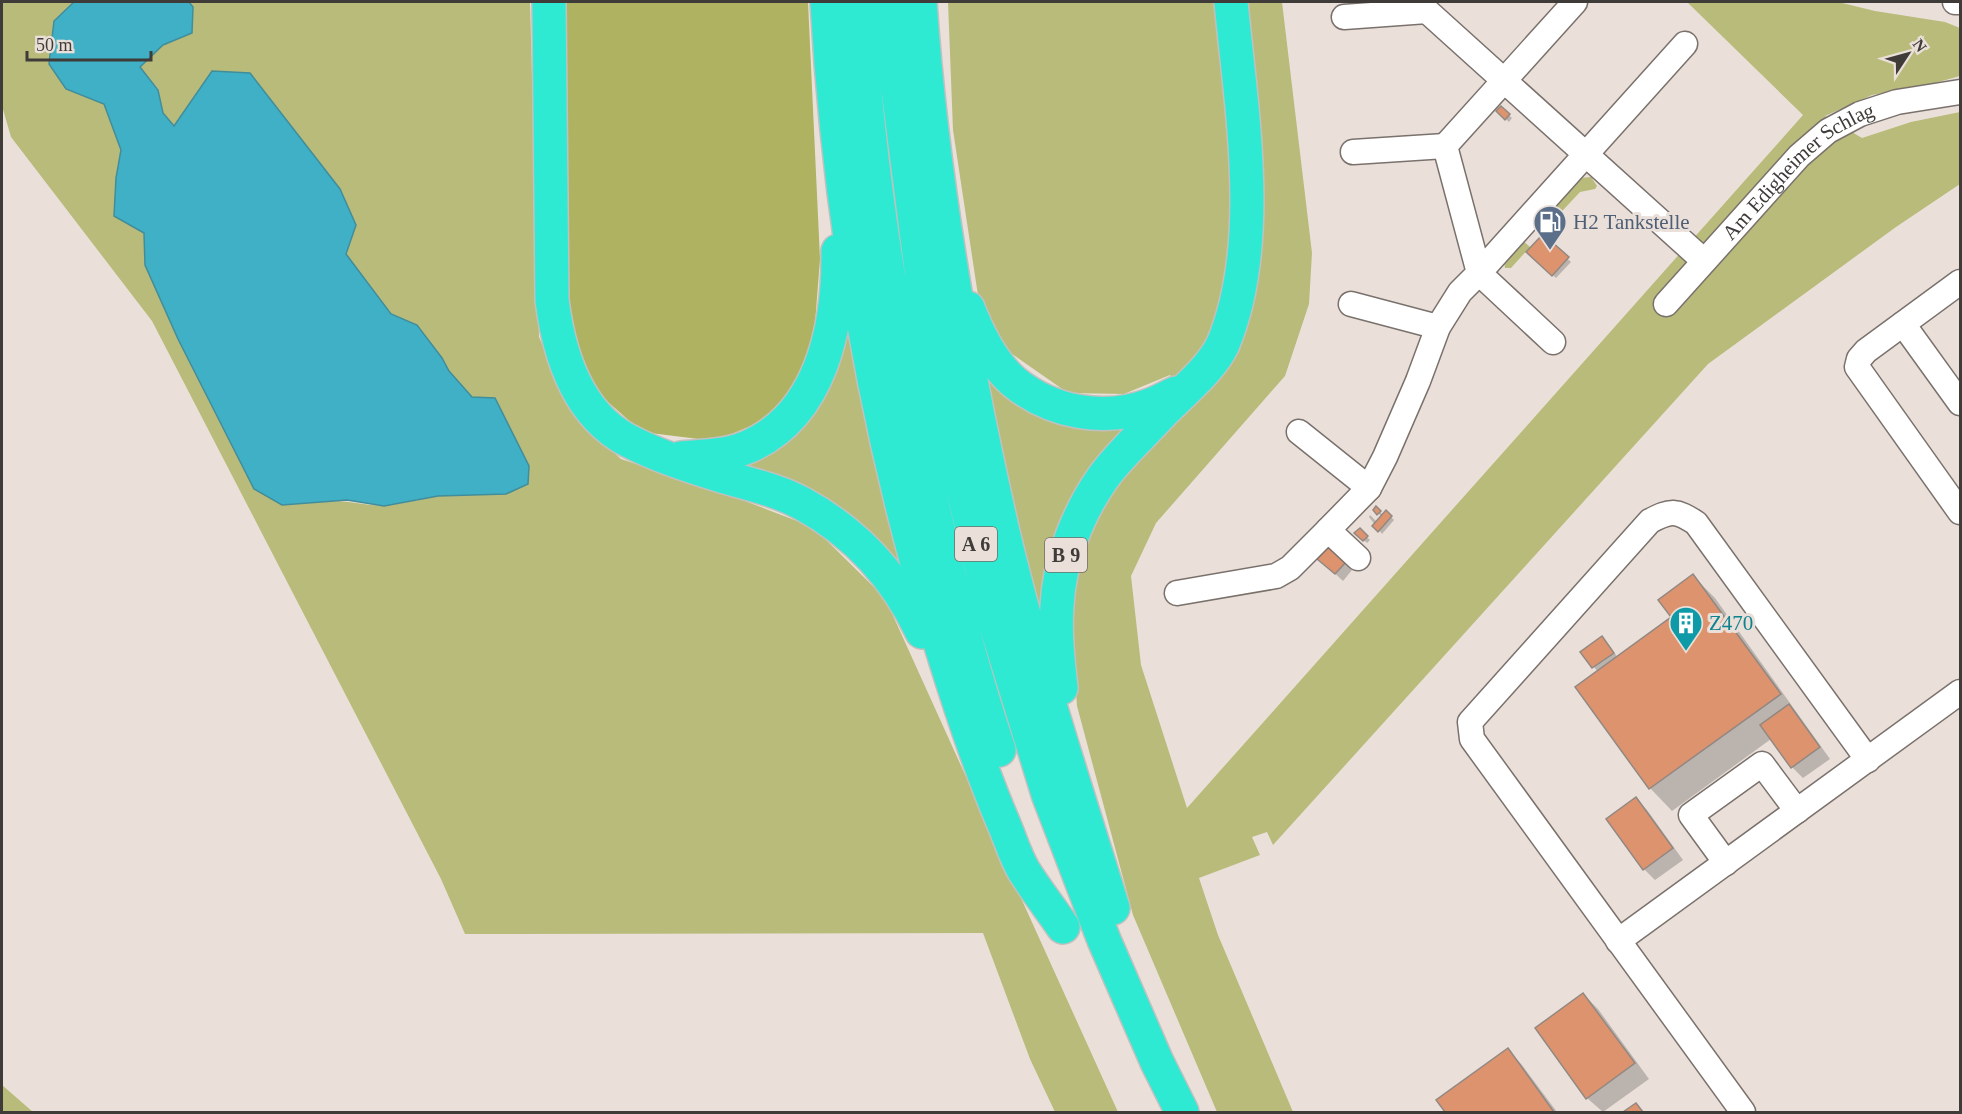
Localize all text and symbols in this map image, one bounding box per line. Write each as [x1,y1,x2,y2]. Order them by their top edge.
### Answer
scale bar [27,24,152,62]
north arrow [1878,24,1938,84]
text: 50 m [36,35,73,55]
text: N [1909,36,1930,56]
street label: Am Edigheimer Schlag [1717,98,1878,245]
fuel station icon: H2 Tankstelle [1532,204,1568,251]
place label: H2 Tankstelle [1573,210,1690,234]
road number: A 6 [955,527,997,561]
road number: B 9 [1045,538,1087,572]
building icon: Z470 [1668,605,1704,652]
place label: Z470 [1709,611,1753,635]

